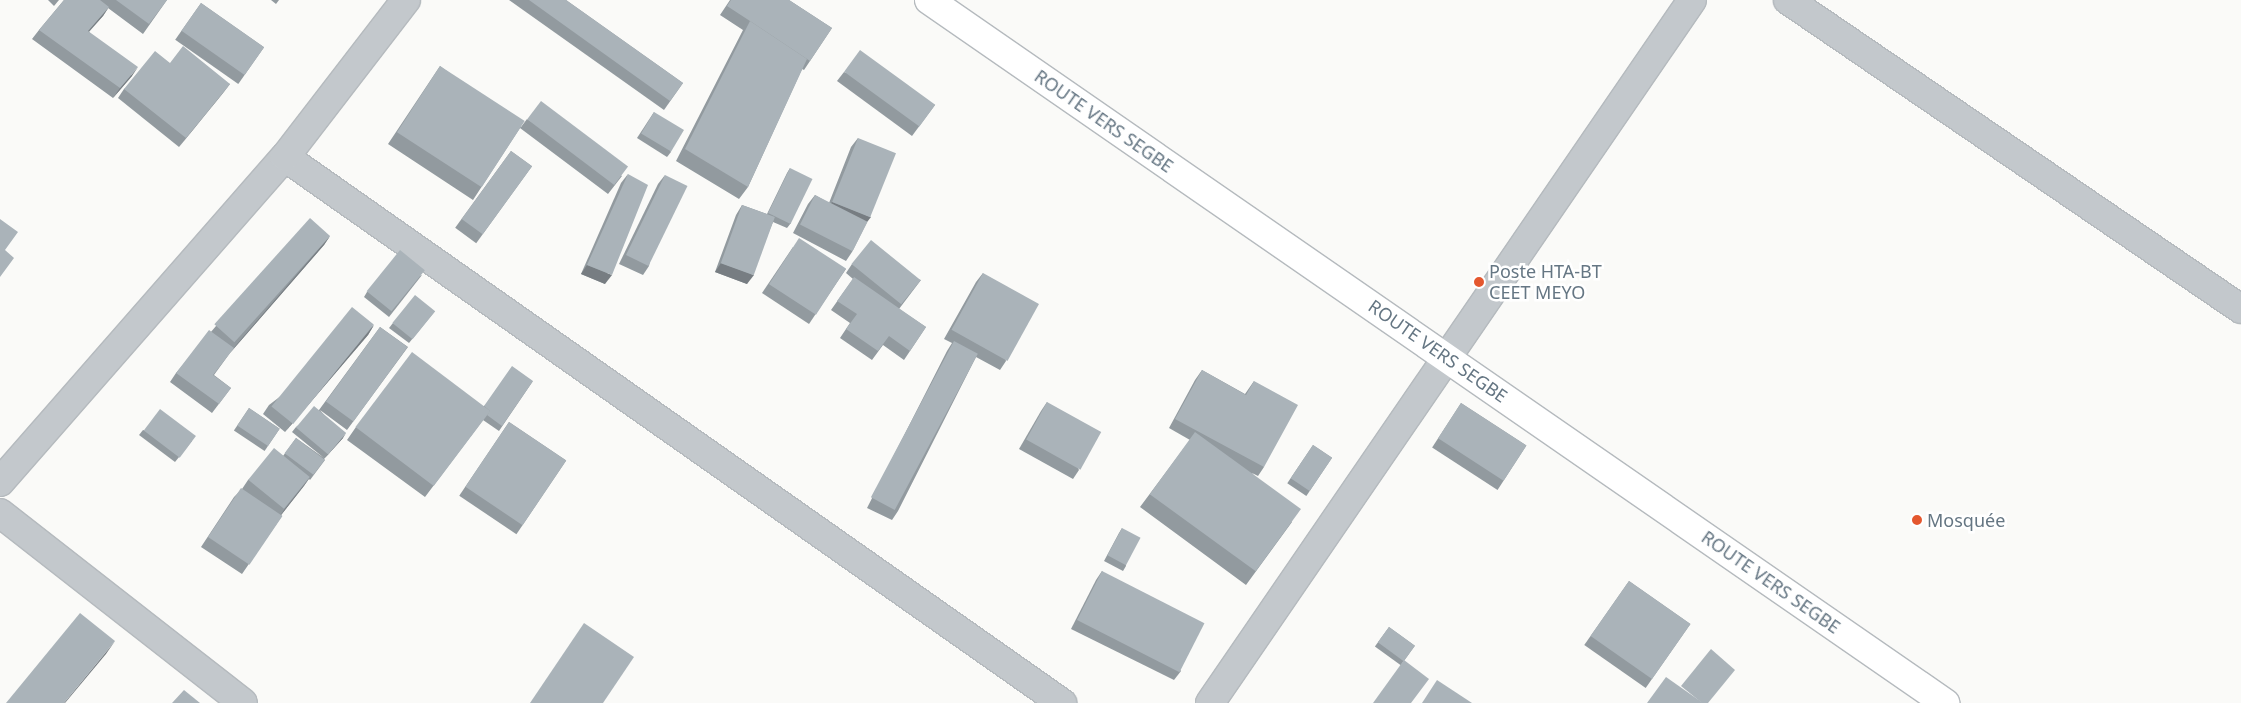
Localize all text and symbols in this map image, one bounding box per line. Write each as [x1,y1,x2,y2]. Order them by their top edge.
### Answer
street label: ROUTE VERS SEGBE [1030,65,1178,177]
place label: Poste HTA-BT CEET MEYO [1489,261,1602,304]
marker: Poste HTA-BT CEET MEYO [1473,276,1485,288]
street label: ROUTE VERS SEGBE [1364,295,1512,407]
place label: Mosquée [1927,509,2005,531]
marker: Mosquée [1911,514,1923,526]
street label: ROUTE VERS SEGBE [1697,526,1845,638]

